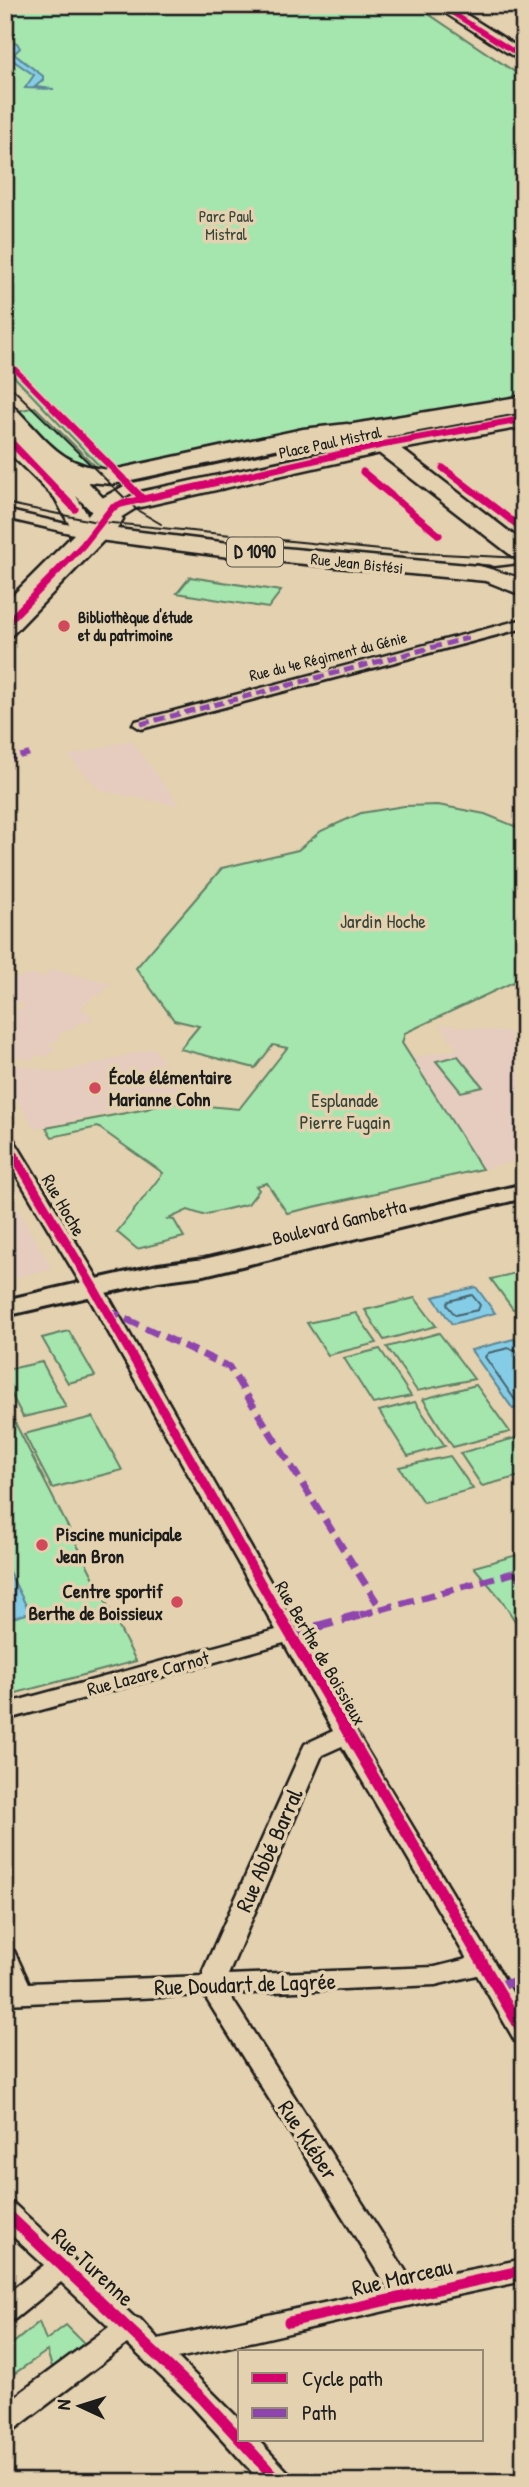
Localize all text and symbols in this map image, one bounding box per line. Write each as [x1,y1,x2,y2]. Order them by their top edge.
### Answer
park label: Parc Paul Mistral [199,205,254,245]
street label: Place Paul Mistral [277,420,384,464]
road number: D 1090 [227,538,283,566]
street label: Rue Jean Bistési [310,547,404,579]
place label: Bibliothèque d'étude et du patrimoine [78,606,193,647]
marker: Bibliothèque d'étude et du patrimoine [56,618,72,634]
street label: Rue du 4e Régiment du Génie [247,626,410,686]
park label: Jardin Hoche [340,908,426,934]
place label: École élémentaire Marianne Cohn [109,1064,232,1112]
marker: École élémentaire Marianne Cohn [87,1080,103,1096]
park label: Esplanade Pierre Fugain [300,1087,391,1135]
street label: Rue Hoche [36,1169,92,1241]
street label: Boulevard Gambetta [269,1193,409,1251]
place label: Piscine municipale Jean Bron [56,1521,182,1569]
marker: Piscine municipale Jean Bron [34,1537,50,1553]
street label: Rue Berthe de Boissieux [269,1576,373,1730]
place label: Centre sportif Berthe de Boissieux [29,1578,164,1626]
marker: Centre sportif Berthe de Boissieux [169,1594,185,1610]
street label: Rue Lazare Carnot [84,1644,212,1702]
street label: Rue Abbé Barral [227,1782,310,1917]
street label: Rue Doudart de Lagrée [154,1965,336,2002]
street label: Rue Kléber [271,2094,346,2186]
street label: Rue Turenne [45,2221,141,2313]
street label: Rue Marceau [349,2250,455,2303]
legend [238,2350,484,2442]
text: Cycle path [302,2364,383,2393]
north arrow [46,2372,116,2442]
text: Path [302,2398,337,2427]
text: N [50,2399,76,2411]

